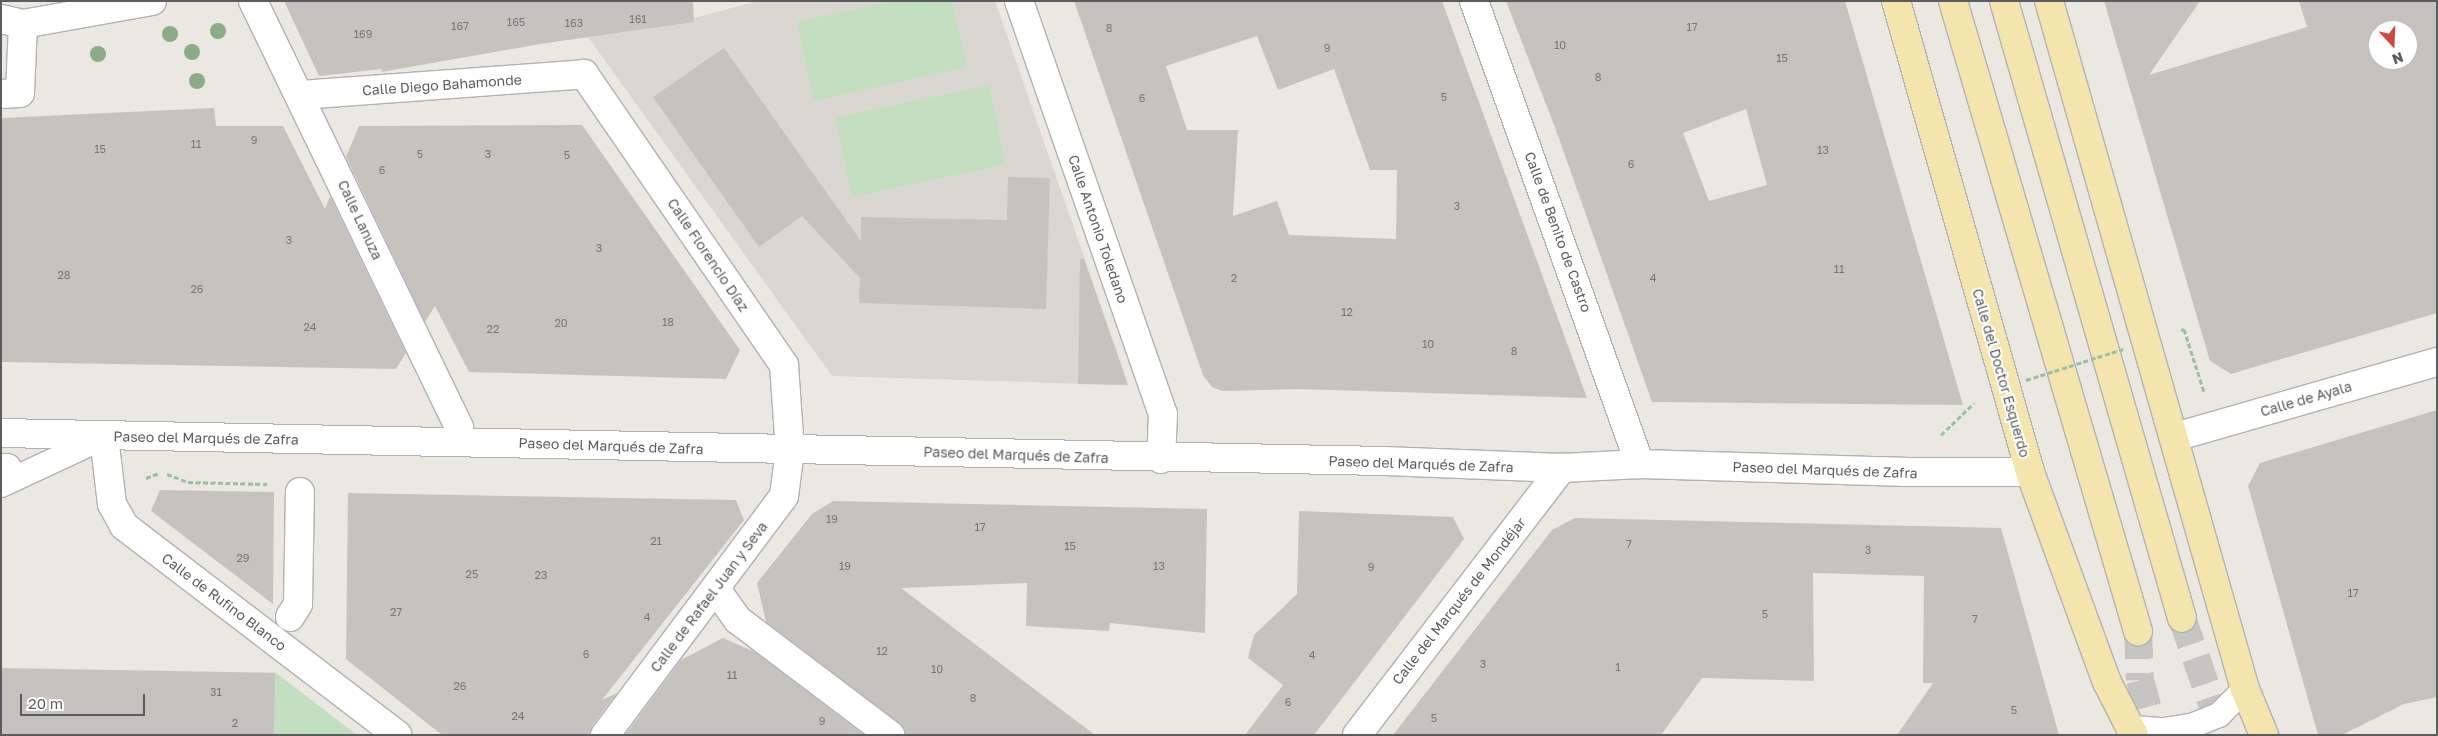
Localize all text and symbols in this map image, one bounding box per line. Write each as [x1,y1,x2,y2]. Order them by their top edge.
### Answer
house number: 161 [629,12,647,26]
house number: 165 [507,15,525,29]
house number: 163 [565,16,583,30]
house number: 167 [451,19,469,33]
house number: 17 [1686,20,1698,34]
north arrow [2368,20,2418,70]
house number: 8 [1106,21,1112,35]
house number: 169 [354,27,372,41]
house number: 10 [1554,38,1566,52]
house number: 9 [1324,41,1330,55]
text: N [2390,49,2406,68]
house number: 15 [1776,51,1788,65]
house number: 8 [1595,70,1601,84]
street label: Calle Diego Bahamonde [362,71,522,99]
house number: 5 [1441,90,1447,104]
house number: 6 [1139,91,1145,105]
house number: 9 [251,133,257,147]
house number: 11 [191,137,201,151]
house number: 15 [94,142,106,156]
house number: 13 [1817,143,1829,157]
house number: 5 [417,147,423,161]
house number: 3 [485,147,491,161]
house number: 5 [564,148,570,162]
street label: Calle de Benito de Castro [1521,149,1595,315]
street label: Calle Antonio Toledano [1065,153,1131,305]
house number: 6 [1628,157,1634,171]
house number: 6 [379,163,385,177]
street label: Calle Lanuza [334,177,386,263]
street label: Calle Florencio Díaz [664,195,752,315]
house number: 3 [1454,199,1460,213]
house number: 3 [286,233,292,247]
house number: 3 [596,241,602,255]
house number: 11 [1834,262,1844,276]
house number: 28 [57,268,71,282]
house number: 2 [1231,271,1237,285]
house number: 4 [1650,271,1656,285]
house number: 26 [190,282,204,296]
street label: Calle del Doctor Esquerdo [1969,287,2033,459]
house number: 12 [1341,305,1353,319]
house number: 18 [662,315,674,329]
house number: 20 [554,316,568,330]
house number: 24 [303,320,317,334]
house number: 22 [487,322,499,336]
house number: 10 [1422,337,1434,351]
house number: 8 [1511,344,1517,358]
street label: Calle de Ayala [2258,378,2354,420]
street label: Paseo del Marqués de Zafra [113,428,299,448]
street label: Paseo del Marqués de Zafra [518,434,704,458]
street label: Paseo del Marqués de Zafra [923,443,1109,467]
street label: Paseo del Marqués de Zafra [1328,452,1514,476]
street label: Paseo del Marqués de Zafra [1732,458,1918,482]
house number: 19 [826,512,838,526]
street label: Calle del Marqués de Mondéjar [1389,514,1529,688]
street label: Calle de Rafael Juan y Seva [647,518,771,676]
house number: 17 [974,520,986,534]
house number: 21 [650,534,662,548]
house number: 7 [1626,537,1632,551]
house number: 15 [1064,539,1076,553]
house number: 3 [1865,543,1871,557]
street label: Calle de Rufino Blanco [158,550,290,654]
house number: 29 [236,551,250,565]
house number: 19 [839,559,851,573]
house number: 13 [1153,559,1165,573]
house number: 9 [1368,560,1374,574]
house number: 25 [466,567,478,581]
house number: 23 [535,568,547,582]
house number: 17 [2347,586,2359,600]
house number: 27 [390,605,402,619]
house number: 5 [1762,607,1768,621]
house number: 4 [644,610,650,624]
house number: 7 [1972,612,1978,626]
house number: 12 [876,644,888,658]
house number: 6 [583,647,589,661]
house number: 4 [1309,648,1315,662]
house number: 3 [1480,657,1486,671]
house number: 1 [1615,660,1621,674]
house number: 10 [931,662,943,676]
house number: 11 [727,668,737,682]
house number: 26 [453,679,467,693]
scale bar [22,684,148,716]
house number: 31 [210,685,222,699]
house number: 8 [970,691,976,705]
text: 20 m [28,694,63,712]
house number: 6 [1285,695,1291,709]
house number: 5 [2011,703,2017,717]
house number: 24 [511,709,525,723]
house number: 5 [1431,711,1437,725]
house number: 9 [819,714,825,728]
house number: 2 [232,716,238,730]

